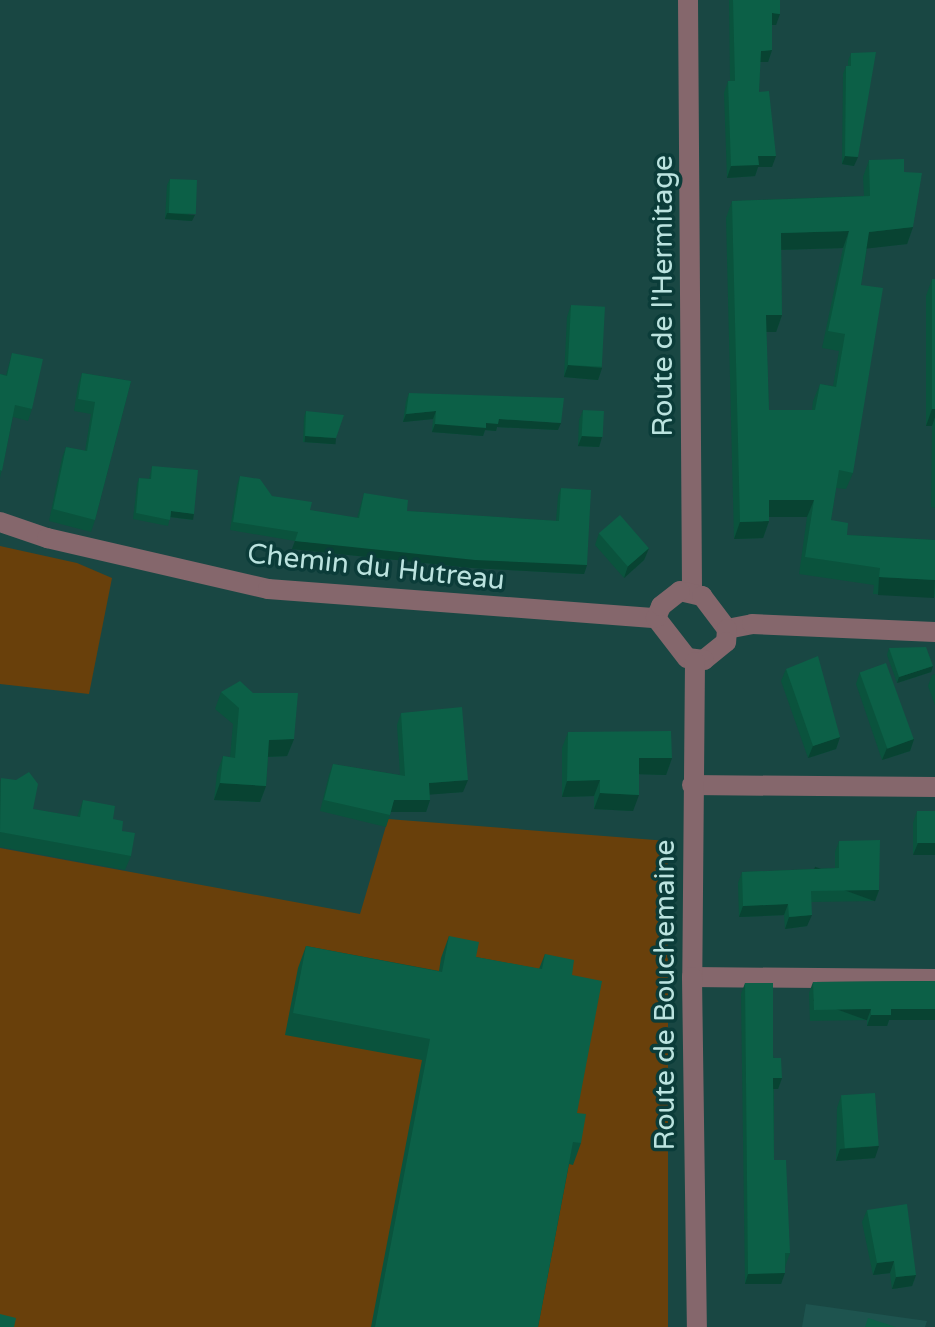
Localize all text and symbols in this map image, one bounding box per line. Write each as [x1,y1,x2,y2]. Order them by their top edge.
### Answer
street label: Route de l'Hermitage [646,155,680,437]
street label: Chemin du Hutreau [246,537,506,597]
street label: Route de Bouchemaine [648,840,682,1150]

